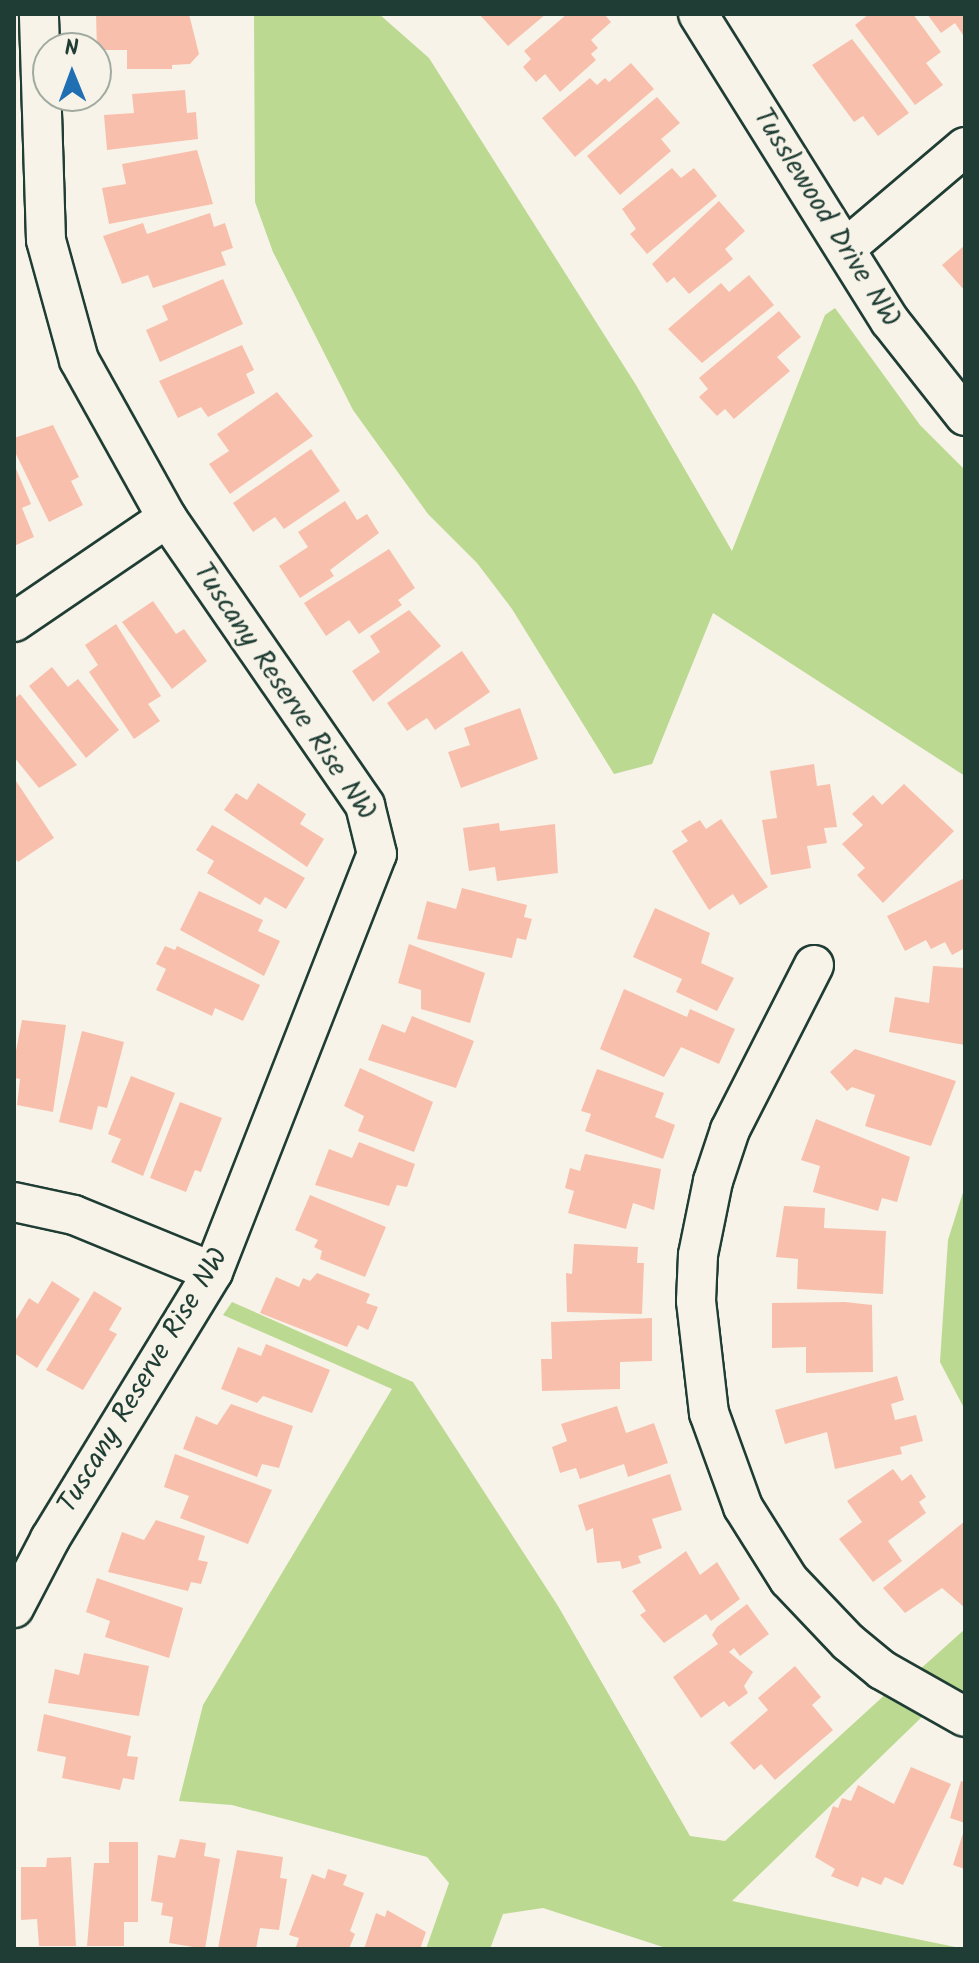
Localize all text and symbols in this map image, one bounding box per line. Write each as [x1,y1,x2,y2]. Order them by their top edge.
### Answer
north arrow [32,32,112,112]
text: N [64,32,79,67]
street label: Tusslewood Drive NW [745,102,907,334]
street label: Tuscany Reserve Rise NW [185,557,383,827]
street label: Tuscany Reserve Rise NW [52,1242,236,1520]

